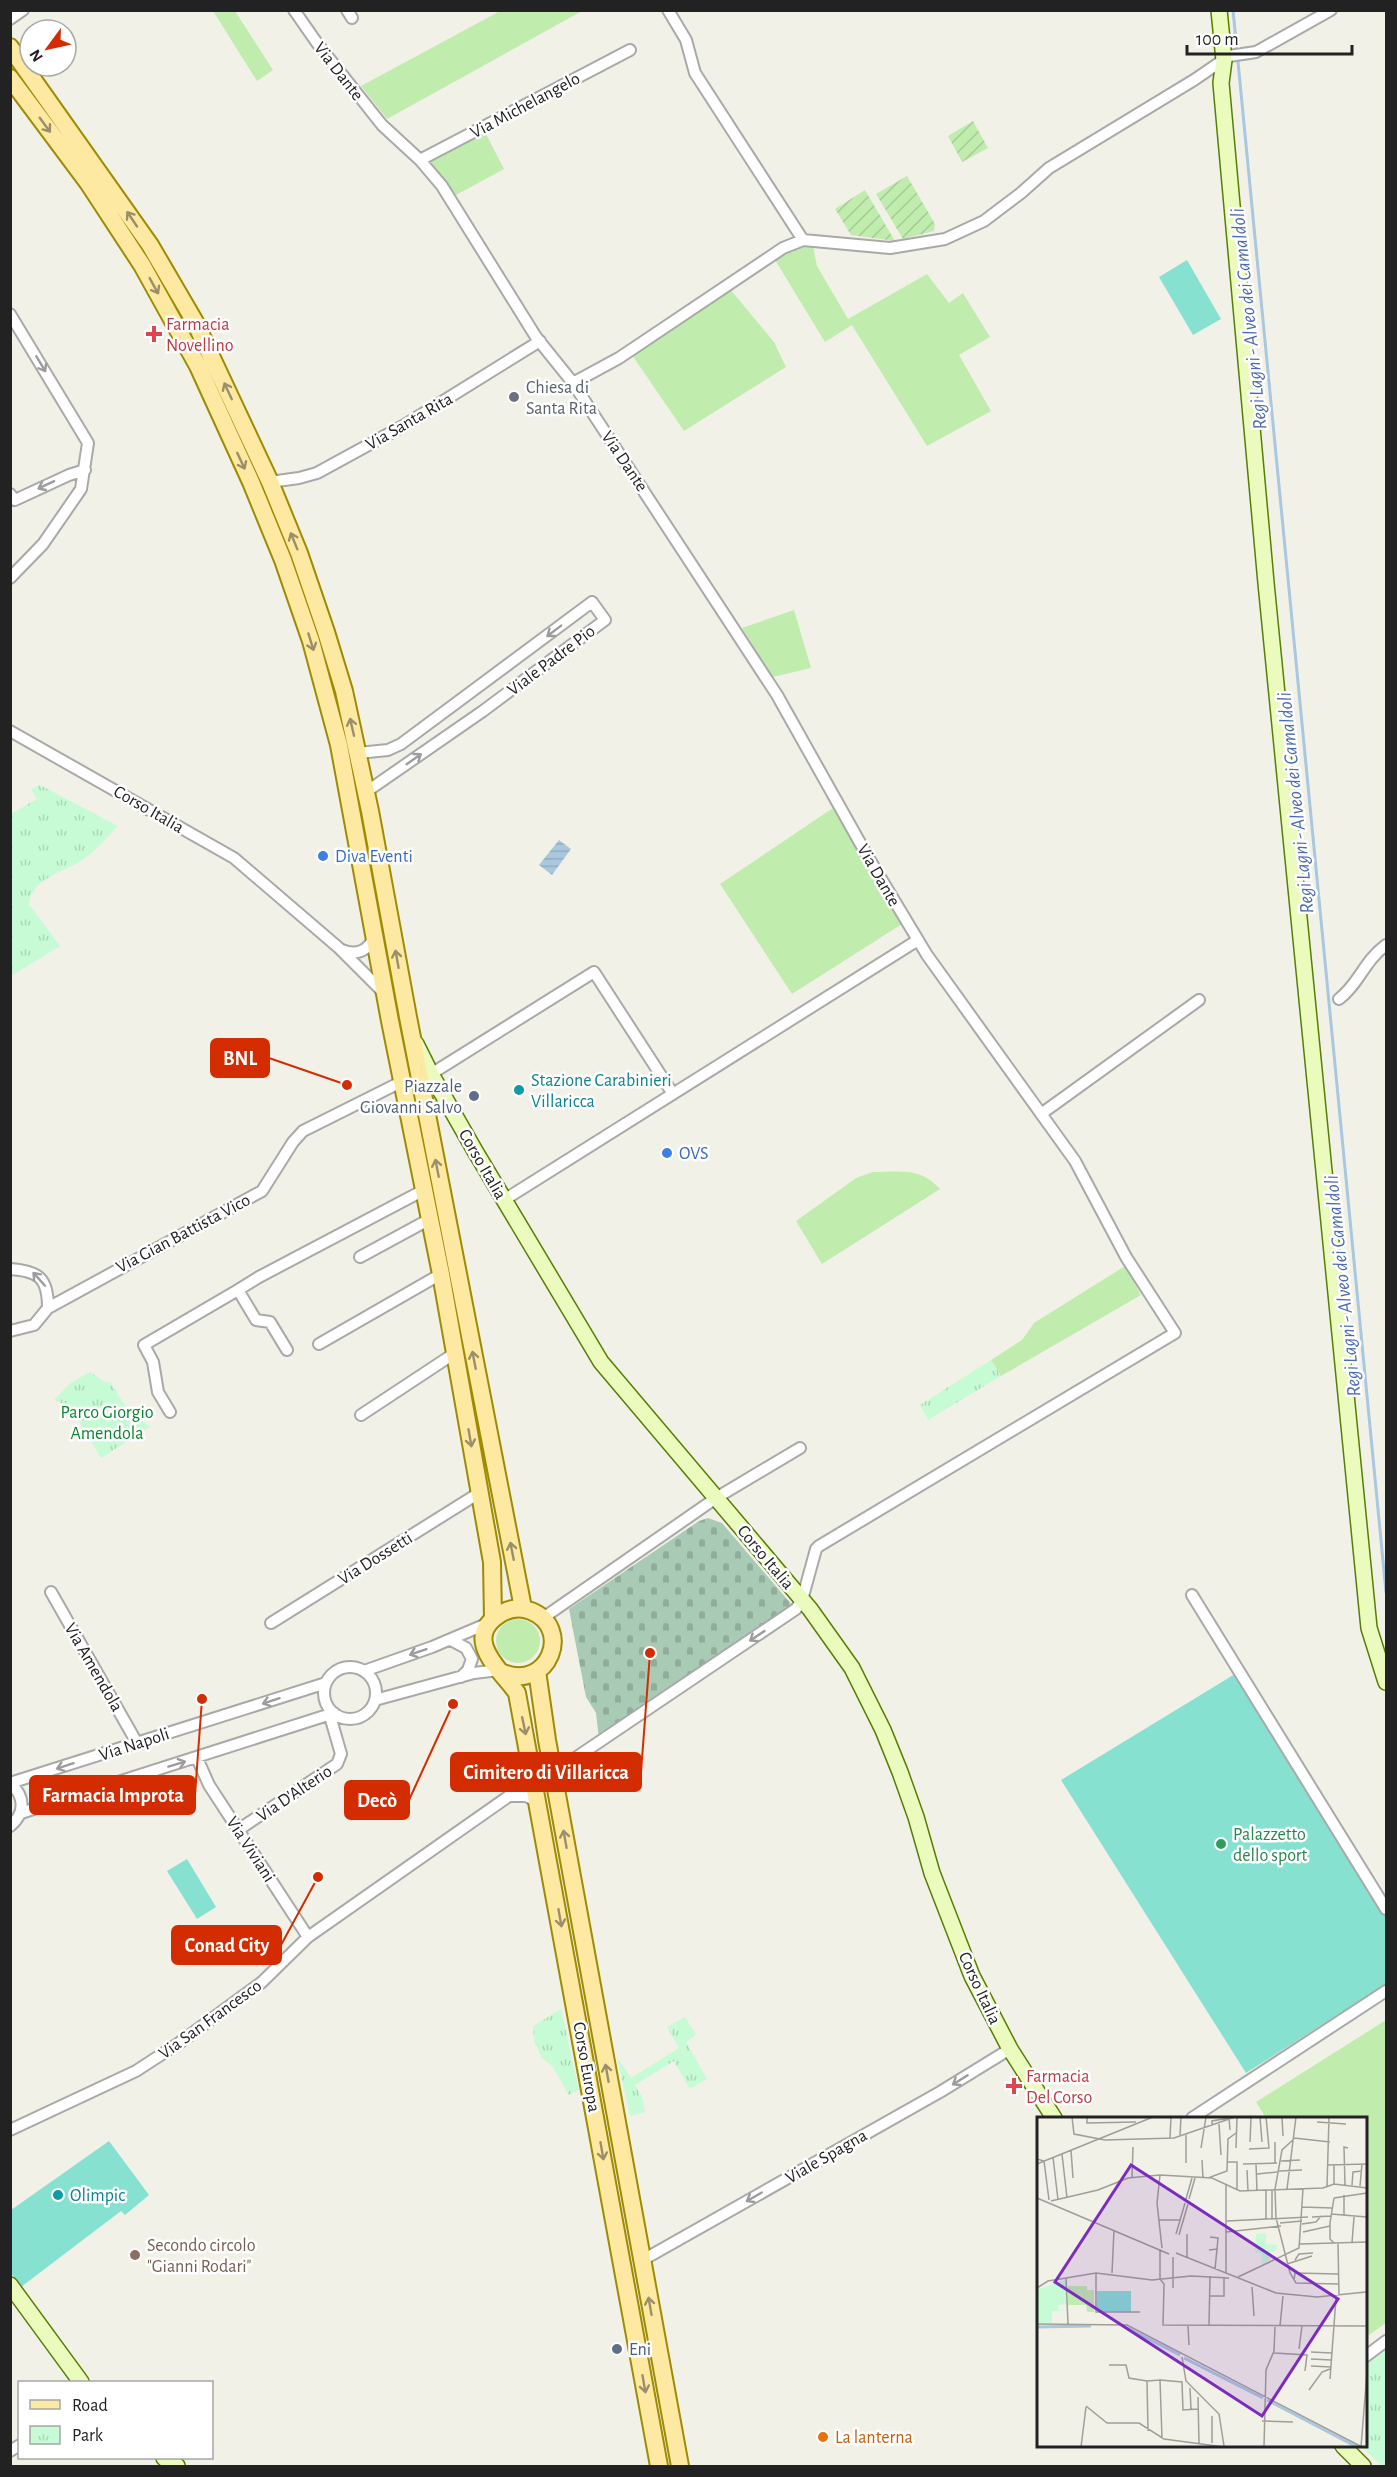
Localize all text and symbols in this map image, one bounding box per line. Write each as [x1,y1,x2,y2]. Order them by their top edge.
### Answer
north arrow [18,18,78,78]
scale bar [1187,18,1352,56]
text: 100 m [1196,31,1239,49]
street label: Via Dante [310,39,366,104]
text: N [27,47,46,65]
street label: Via Michelangelo [468,69,583,142]
one-way arrow [39,116,51,132]
water label: Regi Lagni - Alveo dei Camaldoli [1227,207,1271,431]
one-way arrow [126,211,138,227]
one-way arrow [149,277,160,295]
place label: Farmacia Novellino [166,316,234,355]
marker: Farmacia Novellino [147,327,161,341]
one-way arrow [35,355,47,372]
place label: Chiesa di Santa Rita [526,379,597,418]
one-way arrow [222,382,234,400]
street label: Via Santa Rita [363,390,456,454]
marker: Chiesa di Santa Rita [507,390,521,404]
street label: Via Dante [598,428,651,495]
one-way arrow [236,451,247,469]
one-way arrow [37,480,55,492]
one-way arrow [288,532,299,550]
street label: Viale Padre Pio [504,622,599,699]
one-way arrow [546,624,562,637]
one-way arrow [306,633,317,652]
water label: Regi Lagni - Alveo dei Camaldoli [1274,691,1318,915]
one-way arrow [346,717,358,736]
one-way arrow [406,753,422,765]
street label: Corso Italia [110,783,187,837]
street label: Via Dante [853,841,903,910]
place label: Diva Eventi [335,848,413,866]
marker: Diva Eventi [316,849,330,863]
one-way arrow [391,950,402,970]
callout: BNL [211,1039,269,1077]
text: BNL [223,1049,257,1069]
place label: Stazione Carabinieri Villaricca [531,1072,672,1111]
place label: Piazzale Giovanni Salvo [360,1078,462,1117]
marker: Stazione Carabinieri Villaricca [512,1083,526,1097]
marker: Piazzale Giovanni Salvo [467,1089,481,1103]
street label: Corso Italia [455,1126,509,1203]
place label: OVS [679,1145,709,1163]
marker: OVS [660,1146,674,1160]
one-way arrow [431,1159,442,1179]
water label: Regi Lagni - Alveo dei Camaldoli [1321,1174,1365,1398]
street label: Via Gian Battista Vico [113,1191,254,1277]
one-way arrow [32,1272,46,1288]
one-way arrow [468,1350,479,1370]
park label: Parco Giorgio Amendola [60,1404,154,1443]
one-way arrow [464,1427,475,1447]
street label: Corso Italia [733,1522,797,1593]
street label: Via Dossetti [335,1529,416,1589]
one-way arrow [506,1542,517,1561]
street label: Via Amendola [61,1620,126,1715]
one-way arrow [749,1630,766,1642]
one-way arrow [409,1647,428,1658]
one-way arrow [261,1696,280,1707]
one-way arrow [519,1716,530,1736]
street label: Via Napoli [97,1725,172,1765]
callout: Cimitero di Villaricca [451,1753,641,1791]
one-way arrow [167,1758,186,1769]
one-way arrow [56,1761,75,1772]
street label: Via D'Alterio [254,1762,336,1826]
text: Cimitero di Villaricca [463,1763,629,1783]
callout: Farmacia Improta [30,1776,195,1814]
callout: Decò [345,1781,409,1819]
text: Farmacia Improta [42,1786,184,1806]
text: Decò [357,1791,397,1811]
street label: Via Viviani [222,1814,278,1885]
place label: Palazzetto dello sport [1233,1826,1308,1865]
one-way arrow [559,1830,570,1850]
marker: Palazzetto dello sport [1214,1837,1228,1851]
one-way arrow [554,1908,565,1927]
callout: Conad City [172,1926,281,1964]
text: Conad City [185,1936,269,1956]
street label: Corso Italia [955,1949,1004,2027]
street label: Via San Francesco [156,1977,265,2063]
street label: Corso Europa [569,2021,603,2114]
one-way arrow [601,2063,612,2083]
place label: Farmacia Del Corso [1026,2068,1092,2107]
one-way arrow [952,2074,969,2086]
marker: Farmacia Del Corso [1007,2079,1021,2093]
inset map [1037,2117,1367,2447]
street label: Viale Spagna [783,2126,870,2187]
one-way arrow [597,2141,608,2160]
place label: Olimpic [70,2187,125,2205]
marker: Olimpic [51,2188,65,2202]
one-way arrow [746,2191,763,2203]
place label: Secondo circolo "Gianni Rodari" [147,2237,256,2276]
marker: Secondo circolo "Gianni Rodari" [128,2248,142,2262]
one-way arrow [644,2296,655,2316]
place label: Eni [629,2341,651,2359]
marker: Eni [610,2342,624,2356]
one-way arrow [639,2374,650,2394]
legend [18,2381,213,2459]
text: Road [72,2397,108,2415]
text: Park [72,2427,104,2445]
place label: La lanterna [835,2429,913,2447]
marker: La lanterna [816,2430,830,2444]

